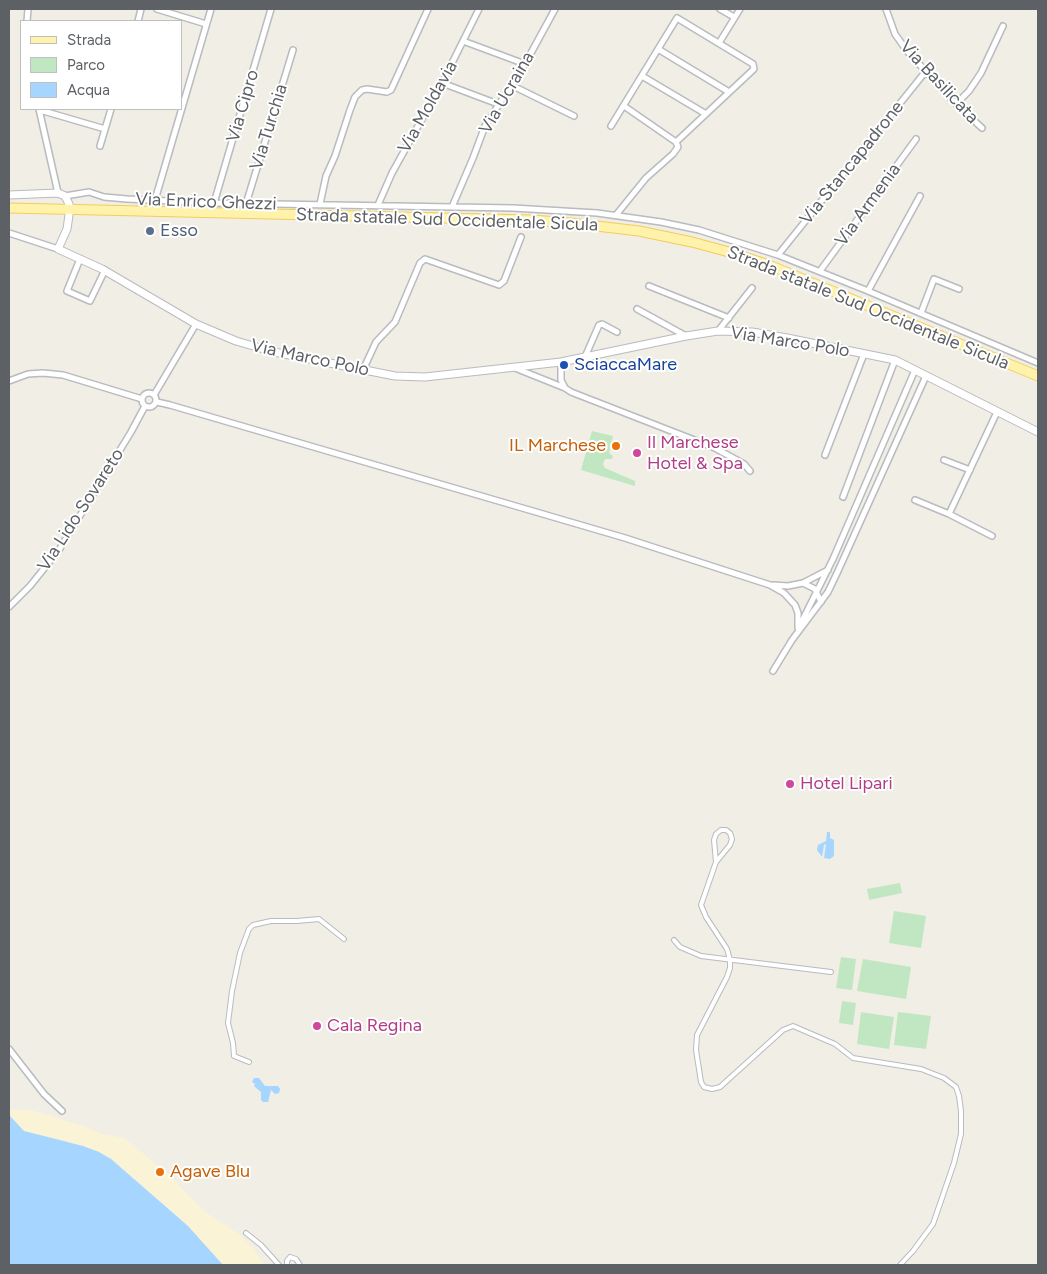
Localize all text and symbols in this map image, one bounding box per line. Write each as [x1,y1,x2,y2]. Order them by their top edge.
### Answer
legend [20,20,182,110]
text: Strada [67,31,111,49]
street label: Via Basilicata [895,36,983,128]
street label: Via Ucraina [475,48,539,138]
text: Parco [67,56,105,74]
street label: Via Moldavia [394,57,462,157]
street label: Via Cipro [222,67,264,145]
text: Acqua [67,81,110,99]
street label: Via Turchia [246,81,292,173]
street label: Via Stancapadrone [795,97,909,229]
street label: Via Armenia [831,159,905,251]
street label: Via Enrico Ghezzi [135,189,277,215]
street label: Strada statale Sud Occidentale Sicula [296,204,598,236]
place label: Esso [160,220,198,242]
marker: Esso [144,225,156,237]
street label: Strada statale Sud Occidentale Sicula [724,241,1012,375]
street label: Via Marco Polo [729,322,851,362]
street label: Via Marco Polo [249,335,371,381]
place label: SciaccaMare [574,354,677,376]
marker: SciaccaMare [558,359,570,371]
place label: Il Marchese Hotel & Spa [647,432,743,474]
place label: IL Marchese [509,435,606,457]
marker: IL Marchese [610,440,622,452]
street label: Via Lido Sovareto [33,445,129,575]
marker: Il Marchese Hotel & Spa [631,447,643,459]
place label: Hotel Lipari [800,773,893,795]
marker: Hotel Lipari [784,778,796,790]
place label: Cala Regina [327,1015,422,1037]
marker: Cala Regina [311,1020,323,1032]
place label: Agave Blu [170,1161,250,1183]
marker: Agave Blu [154,1166,166,1178]

